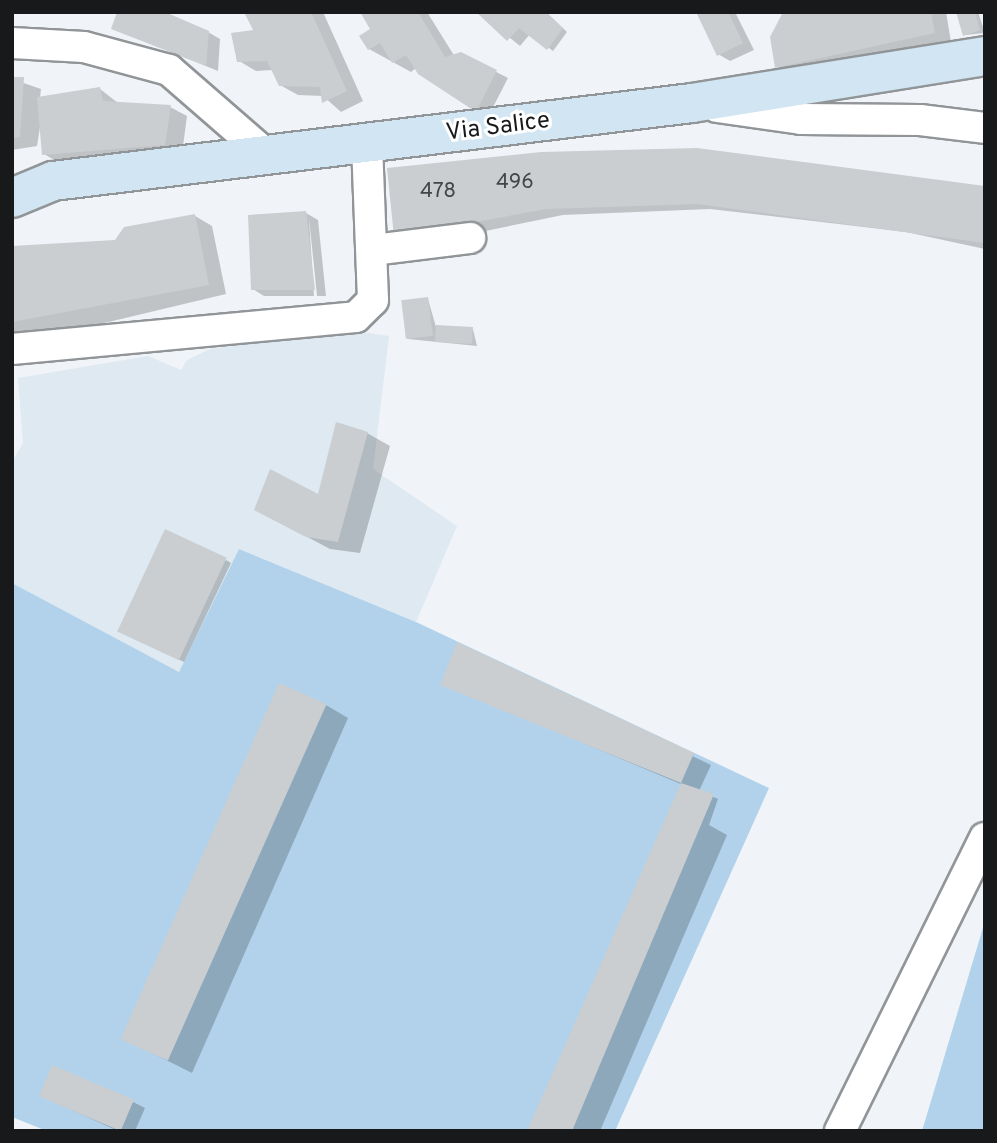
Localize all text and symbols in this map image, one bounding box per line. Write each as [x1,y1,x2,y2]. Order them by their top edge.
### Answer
street label: Via Salice [444,107,552,149]
house number: 496 [496,170,534,196]
house number: 478 [420,179,456,205]

